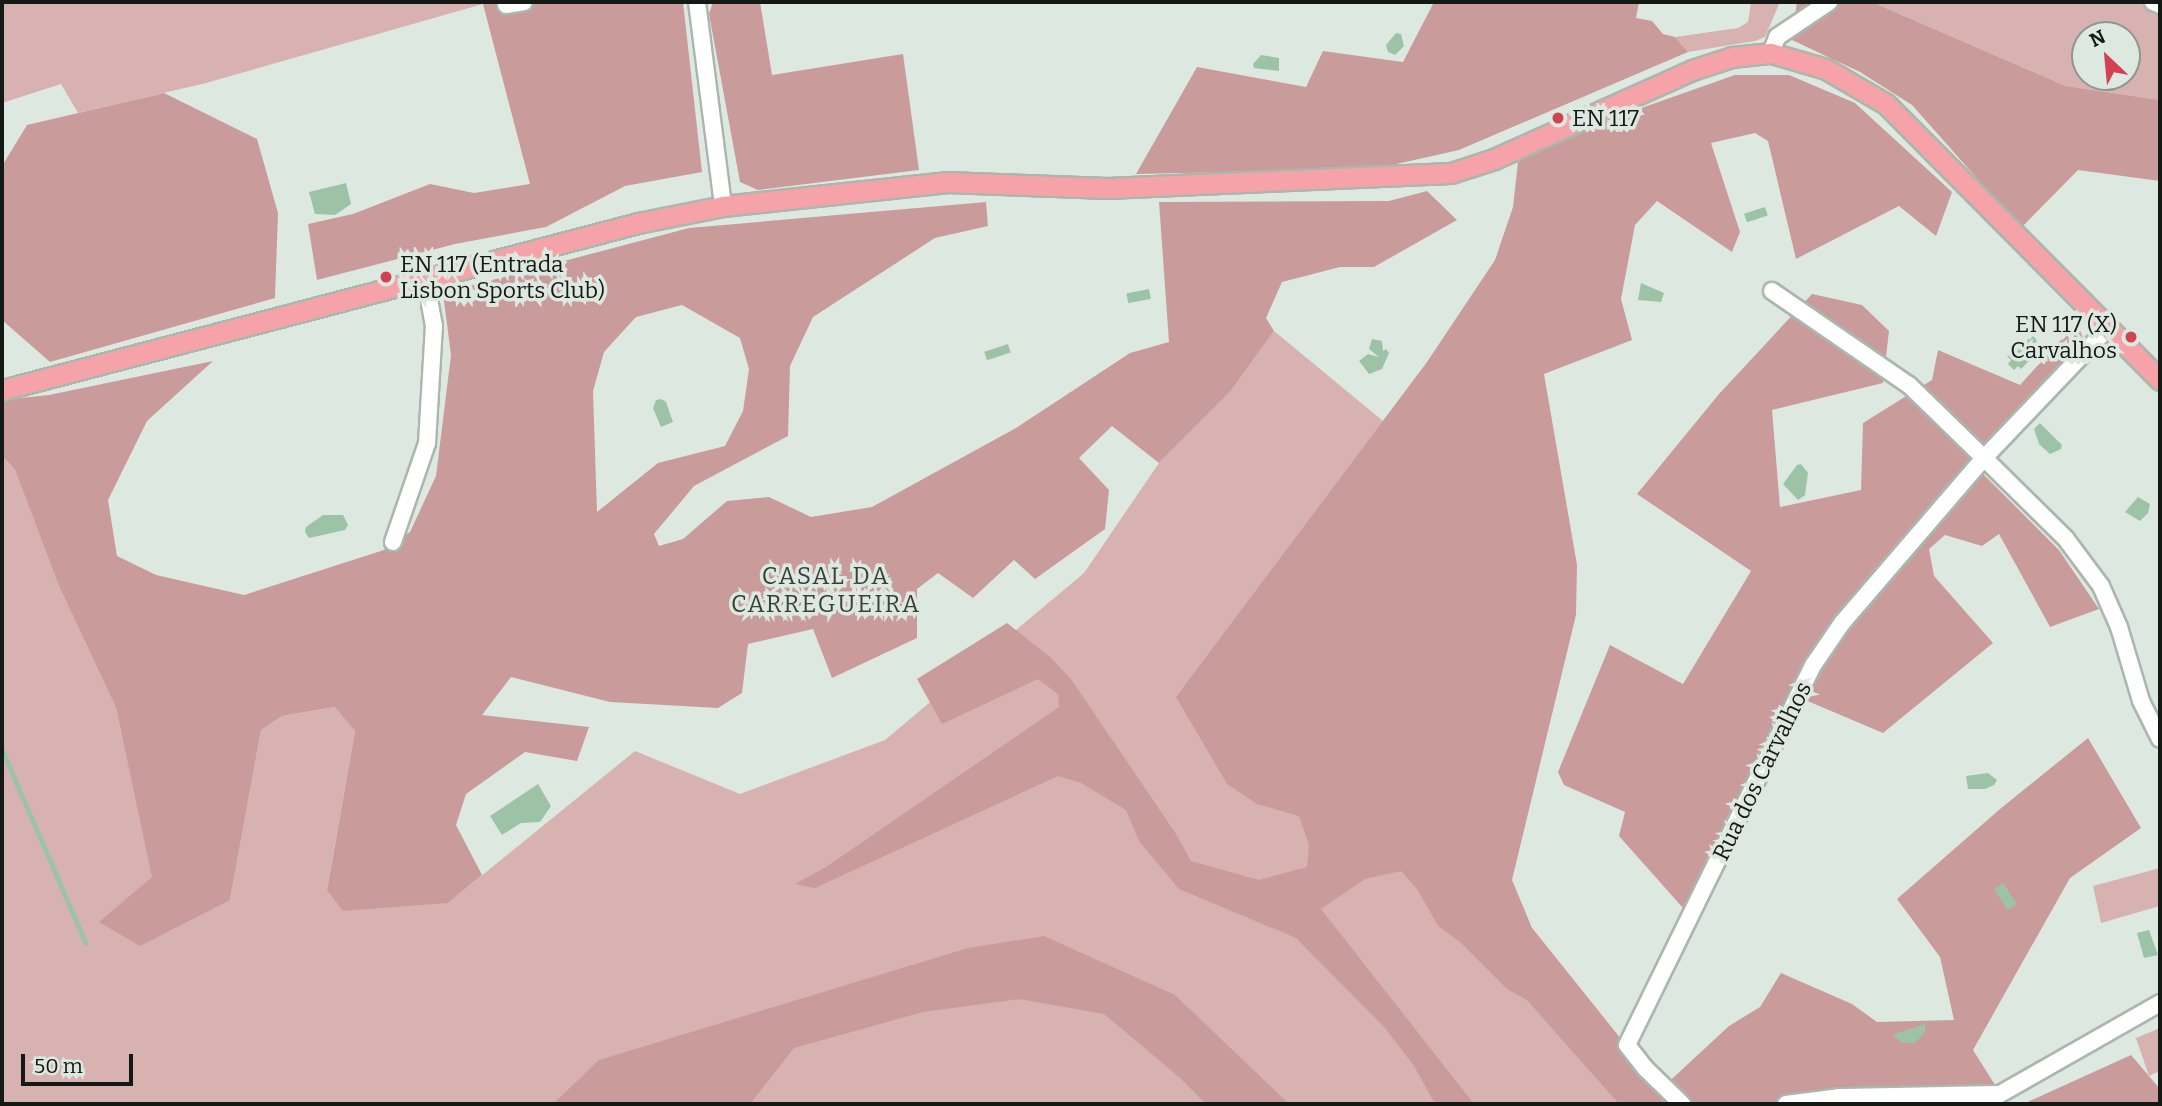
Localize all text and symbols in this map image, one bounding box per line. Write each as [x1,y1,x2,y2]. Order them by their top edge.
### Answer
north arrow [2071,21,2141,91]
text: N [2086,25,2109,52]
place label: EN 117 [1572,104,1639,132]
marker: EN 117 [1550,110,1566,126]
place label: EN 117 (Entrada Lisbon Sports Club) [400,250,605,304]
marker: EN 117 (Entrada Lisbon Sports Club) [378,269,394,285]
place label: EN 117 (X) Carvalhos [2010,310,2117,364]
marker: EN 117 (X) Carvalhos [2123,329,2139,345]
district label: CASAL DA CARREGUEIRA [732,563,920,619]
street label: Rua dos Carvalhos [1707,677,1817,865]
scale bar [24,1040,136,1084]
text: 50 m [34,1053,83,1079]

